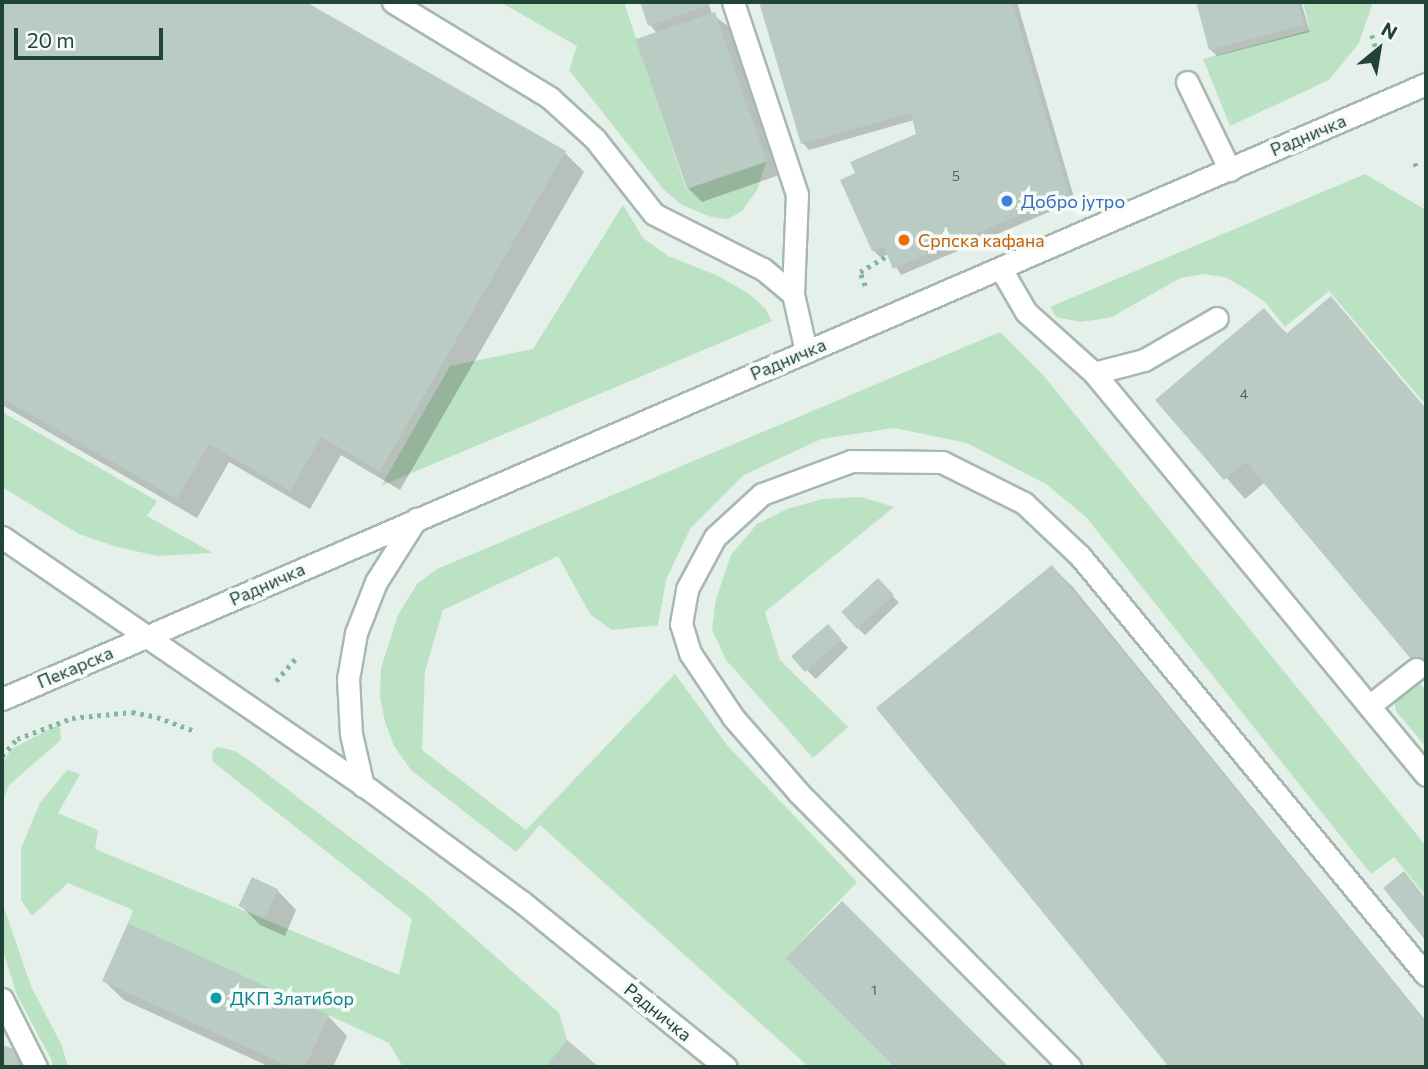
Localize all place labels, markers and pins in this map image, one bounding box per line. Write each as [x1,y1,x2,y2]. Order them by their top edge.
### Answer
place label: Добро јутро [1021,190,1125,212]
marker: Добро јутро [999,193,1015,209]
place label: Српска кафана [918,229,1044,251]
marker: Српска кафана [896,232,912,248]
place label: ДКП Златибор [230,987,354,1009]
marker: ДКП Златибор [208,990,224,1006]

